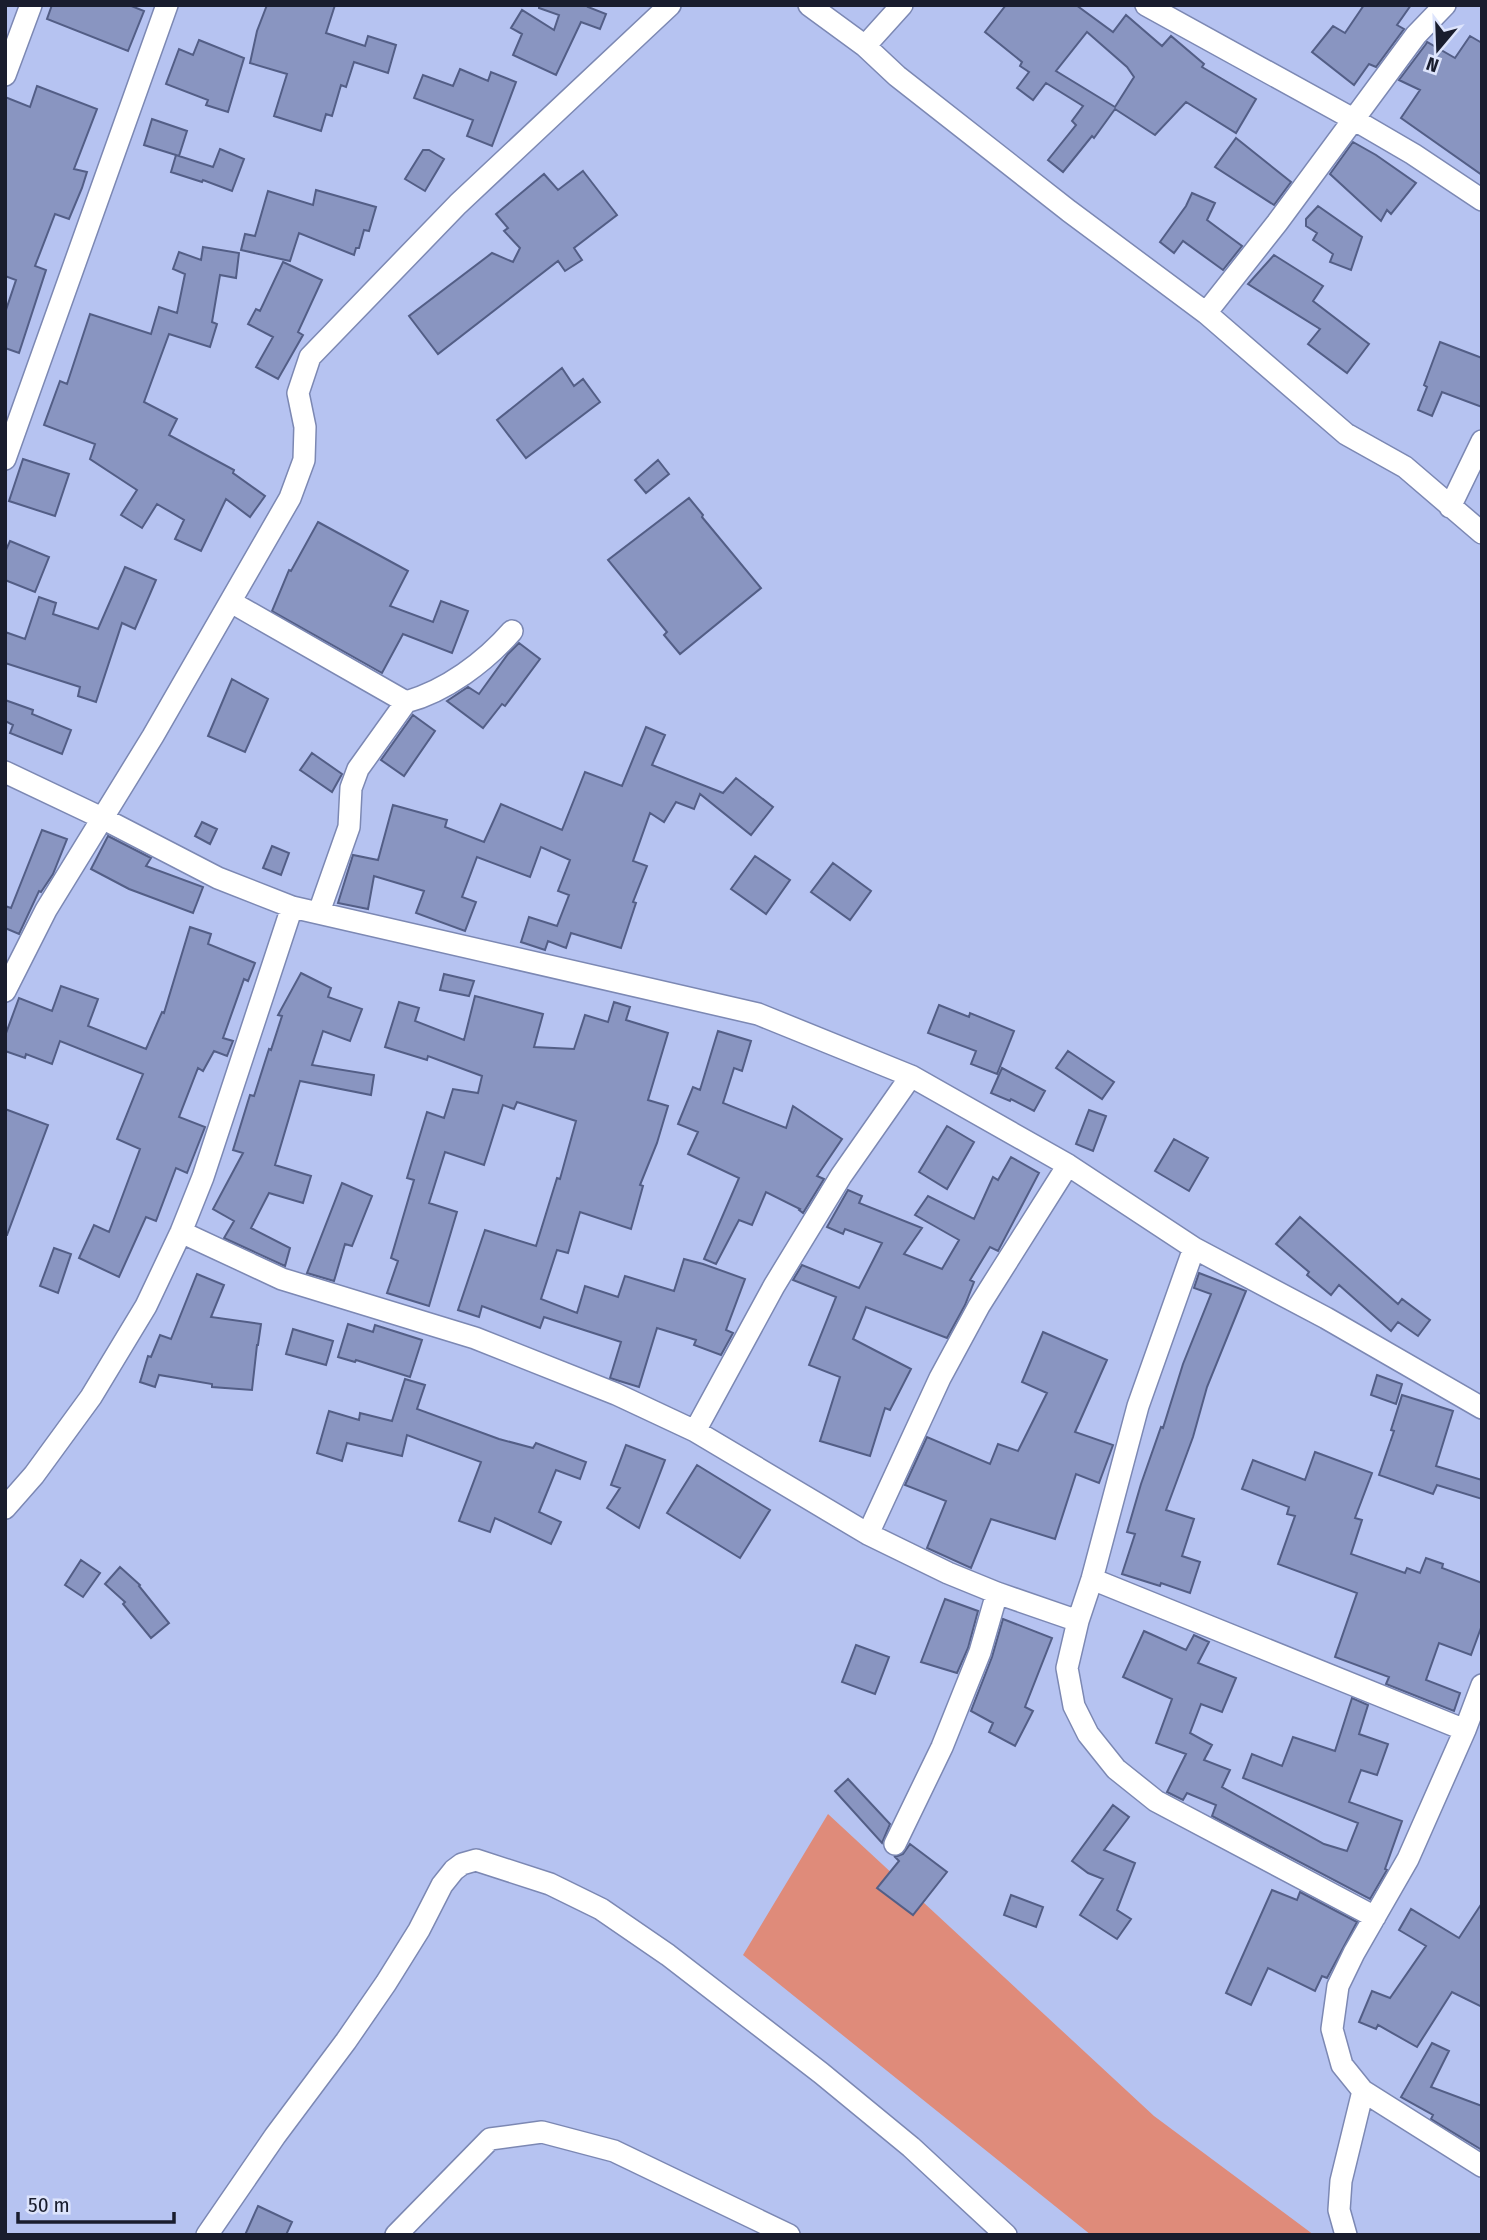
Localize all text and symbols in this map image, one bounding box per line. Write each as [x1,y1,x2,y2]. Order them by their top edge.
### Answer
north arrow [1403,14,1473,84]
text: N [1423,52,1442,77]
scale bar [18,2180,173,2224]
text: 50 m [28,2192,70,2218]

